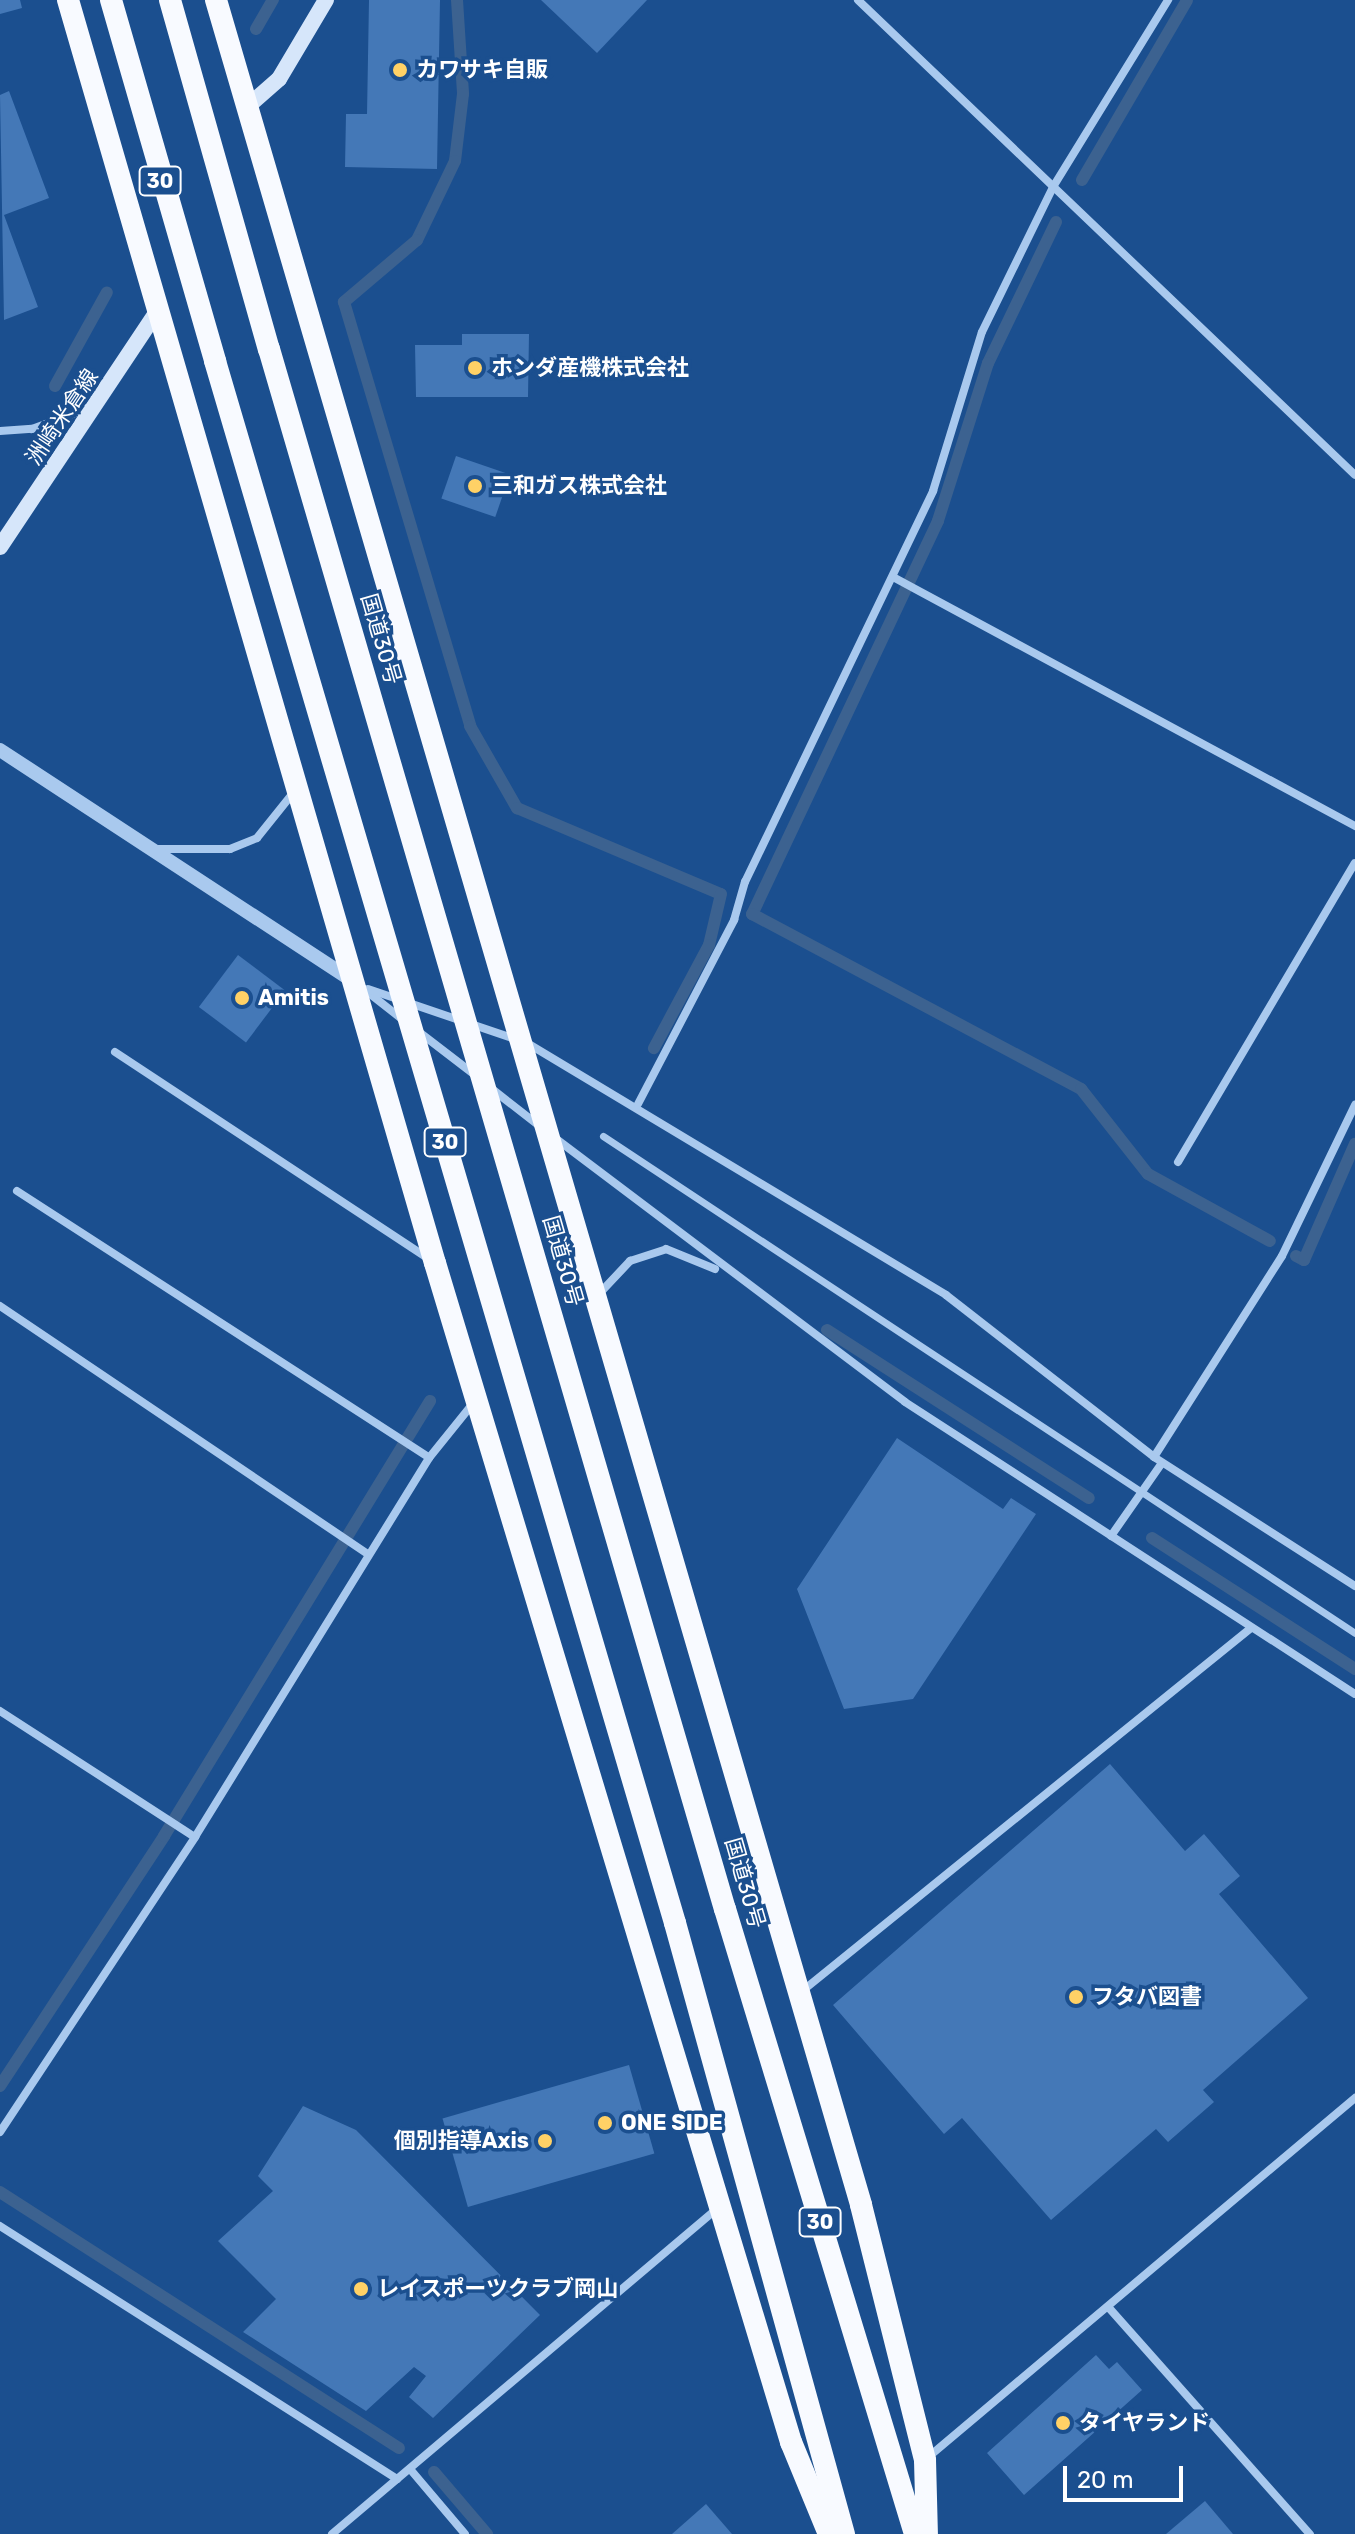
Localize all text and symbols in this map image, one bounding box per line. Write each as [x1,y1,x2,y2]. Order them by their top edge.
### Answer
place label: カワサキ自販 [416,57,548,83]
marker: カワサキ自販 [391,61,409,79]
road number: 30 [138,165,182,197]
place label: ホンダ産機株式会社 [491,355,689,381]
marker: ホンダ産機株式会社 [466,359,484,377]
street label: 洲崎米倉線 [20,364,104,470]
place label: 三和ガス株式会社 [491,473,667,499]
marker: 三和ガス株式会社 [466,477,484,495]
street label: 国道30号 [355,591,407,687]
place label: Amitis [258,985,329,1011]
marker: Amitis [233,989,251,1007]
road number: 30 [423,1126,467,1158]
street label: 国道30号 [537,1213,589,1309]
street label: 国道30号 [719,1835,771,1931]
place label: フタバ図書 [1092,1984,1202,2010]
marker: フタバ図書 [1067,1988,1085,2006]
place label: ONE SIDE [621,2110,723,2136]
marker: ONE SIDE [596,2114,614,2132]
place label: 個別指導Axis [394,2128,529,2154]
marker: 個別指導Axis [536,2132,554,2150]
road number: 30 [798,2206,842,2238]
place label: レイスポーツクラブ岡山 [377,2276,619,2302]
marker: レイスポーツクラブ岡山 [352,2280,370,2298]
place label: タイヤランド [1079,2410,1211,2436]
marker: タイヤランド [1054,2414,1072,2432]
scale bar [1067,2450,1187,2500]
text: 20 m [1077,2466,1134,2494]

